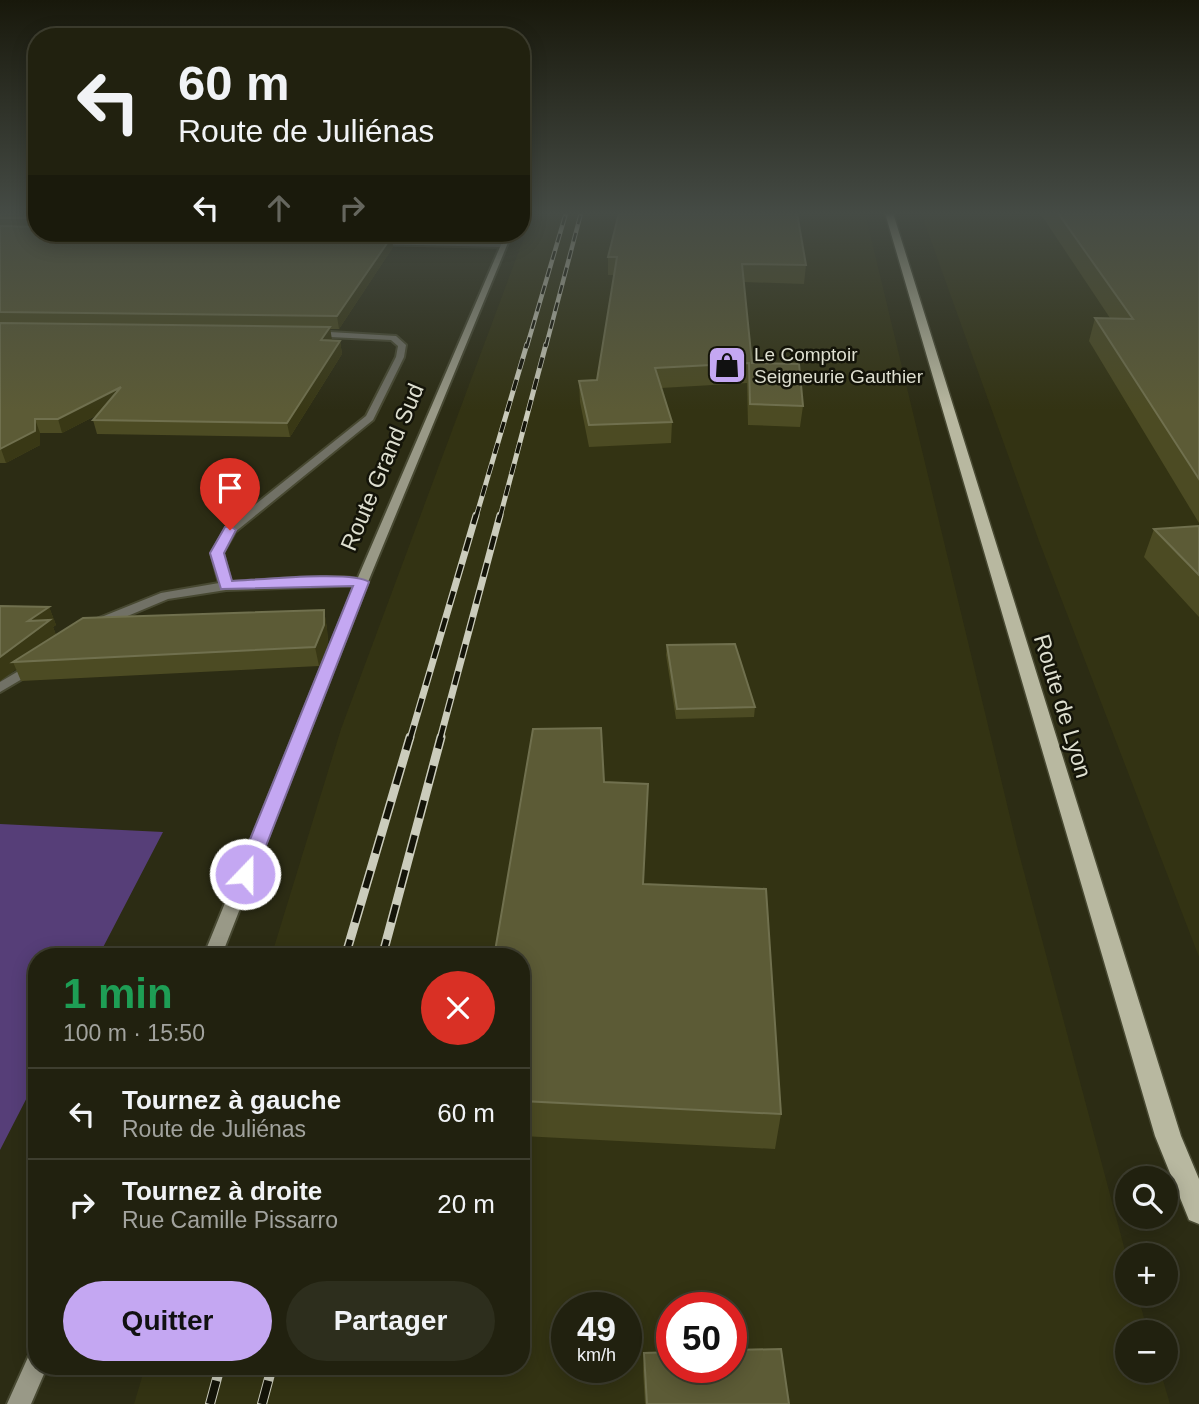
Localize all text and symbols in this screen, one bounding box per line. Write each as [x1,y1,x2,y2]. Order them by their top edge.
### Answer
icon: left [63,56,154,147]
text: 60 m [178,56,290,110]
text: Route de Juliénas [178,113,434,149]
icon: left [187,189,225,227]
icon: ahead [260,189,298,227]
icon: right [333,189,371,227]
shop icon: Le Comptoir Seigneurie Gauthier [706,344,748,386]
place label: Le Comptoir Seigneurie Gauthier [754,344,924,387]
street label: Route Grand Sud [335,380,429,554]
pin [200,458,260,530]
icon: arrive [211,469,249,507]
street label: Route de Lyon [1029,631,1097,781]
position arrow [208,837,282,911]
text: 1 min [63,970,173,1017]
button: close [421,971,495,1045]
text: 100 m · 15:50 [63,1020,205,1046]
text: Tournez à gauche [122,1085,341,1115]
icon: left [63,1095,101,1133]
text: 60 m [437,1098,495,1128]
text: Route de Juliénas [122,1116,306,1142]
map controls [1115,1166,1178,1383]
button: search [1115,1166,1178,1229]
text: Tournez à droite [122,1176,322,1206]
icon: right [63,1186,101,1224]
text: 20 m [437,1189,495,1219]
text: Rue Camille Pissarro [122,1207,338,1233]
button: + [1115,1243,1178,1306]
button: Quitter [63,1281,272,1361]
button: Partager [286,1281,495,1361]
speed limit sign: 50 [656,1292,747,1383]
text: 49 [577,1309,616,1348]
button: − [1115,1320,1178,1383]
text: km/h [577,1345,616,1365]

